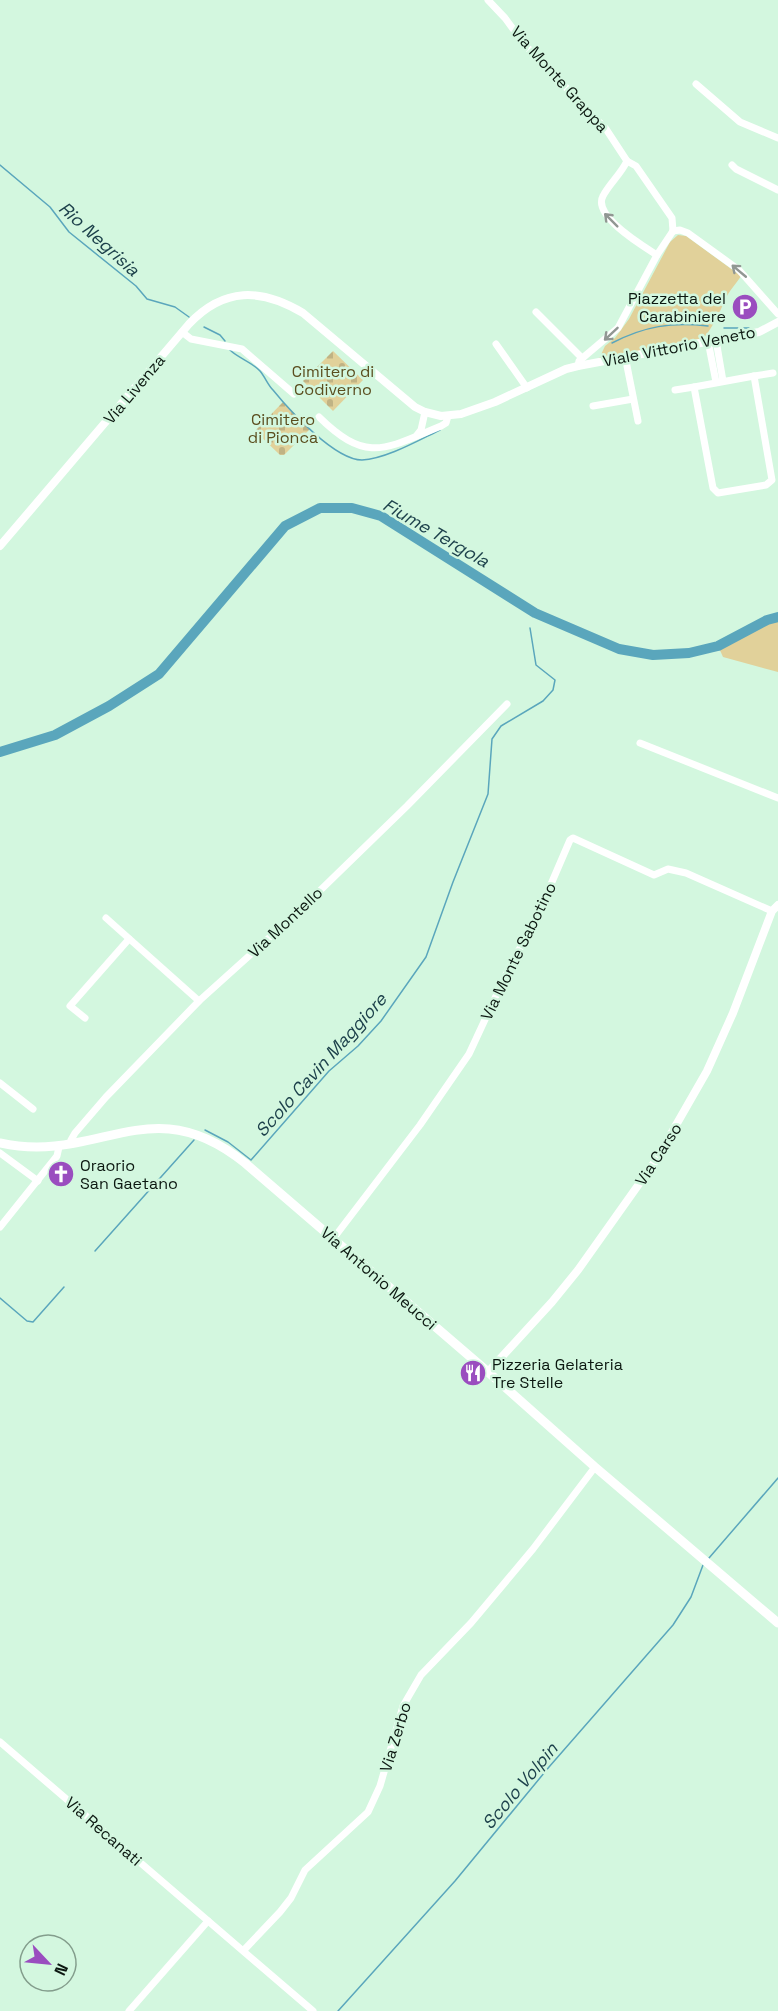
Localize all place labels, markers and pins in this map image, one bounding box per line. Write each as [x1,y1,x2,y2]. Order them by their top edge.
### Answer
place label: Piazzetta del Carabiniere [628,288,726,327]
parking icon: Piazzetta del Carabiniere [730,292,760,322]
place label: Oraorio San Gaetano [80,1155,178,1194]
church icon: Oraorio San Gaetano [46,1159,76,1189]
place label: Pizzeria Gelateria Tre Stelle [492,1354,623,1393]
restaurant icon: Pizzeria Gelateria Tre Stelle [458,1358,488,1388]

